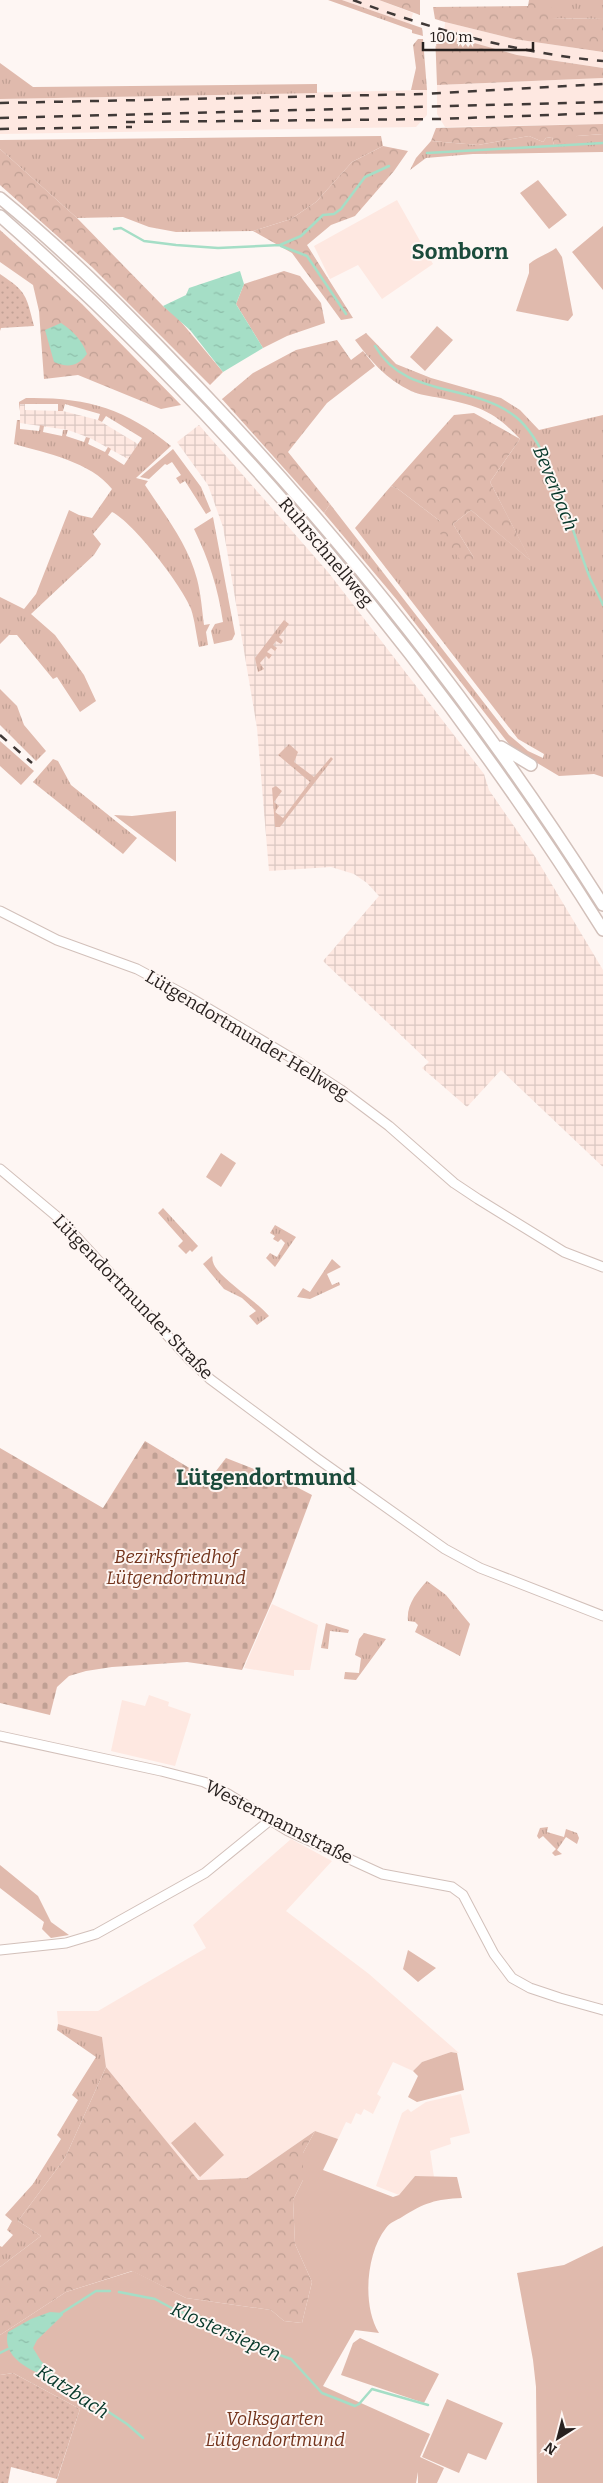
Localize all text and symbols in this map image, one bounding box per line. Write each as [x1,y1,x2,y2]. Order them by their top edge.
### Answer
scale bar [423,20,533,52]
text: 100 m [430,28,473,46]
district label: Somborn [412,238,508,265]
water label: Beverbach [528,442,583,534]
street label: Ruhrschnellweg [274,493,378,611]
street label: Lütgendortmunder Hellweg [141,965,353,1105]
street label: Lütgendortmunder Straße [48,1210,218,1384]
district label: Lütgendortmund [176,1464,356,1491]
park label: Bezirksfriedhof Lütgendortmund [106,1546,246,1589]
street label: Westermannstraße [201,1775,357,1869]
water label: Klostersiepen [167,2297,284,2366]
water label: Katzbach [32,2360,113,2423]
park label: Volksgarten Lütgendortmund [205,2408,345,2451]
north arrow [533,2413,583,2463]
text: N [541,2438,560,2458]

